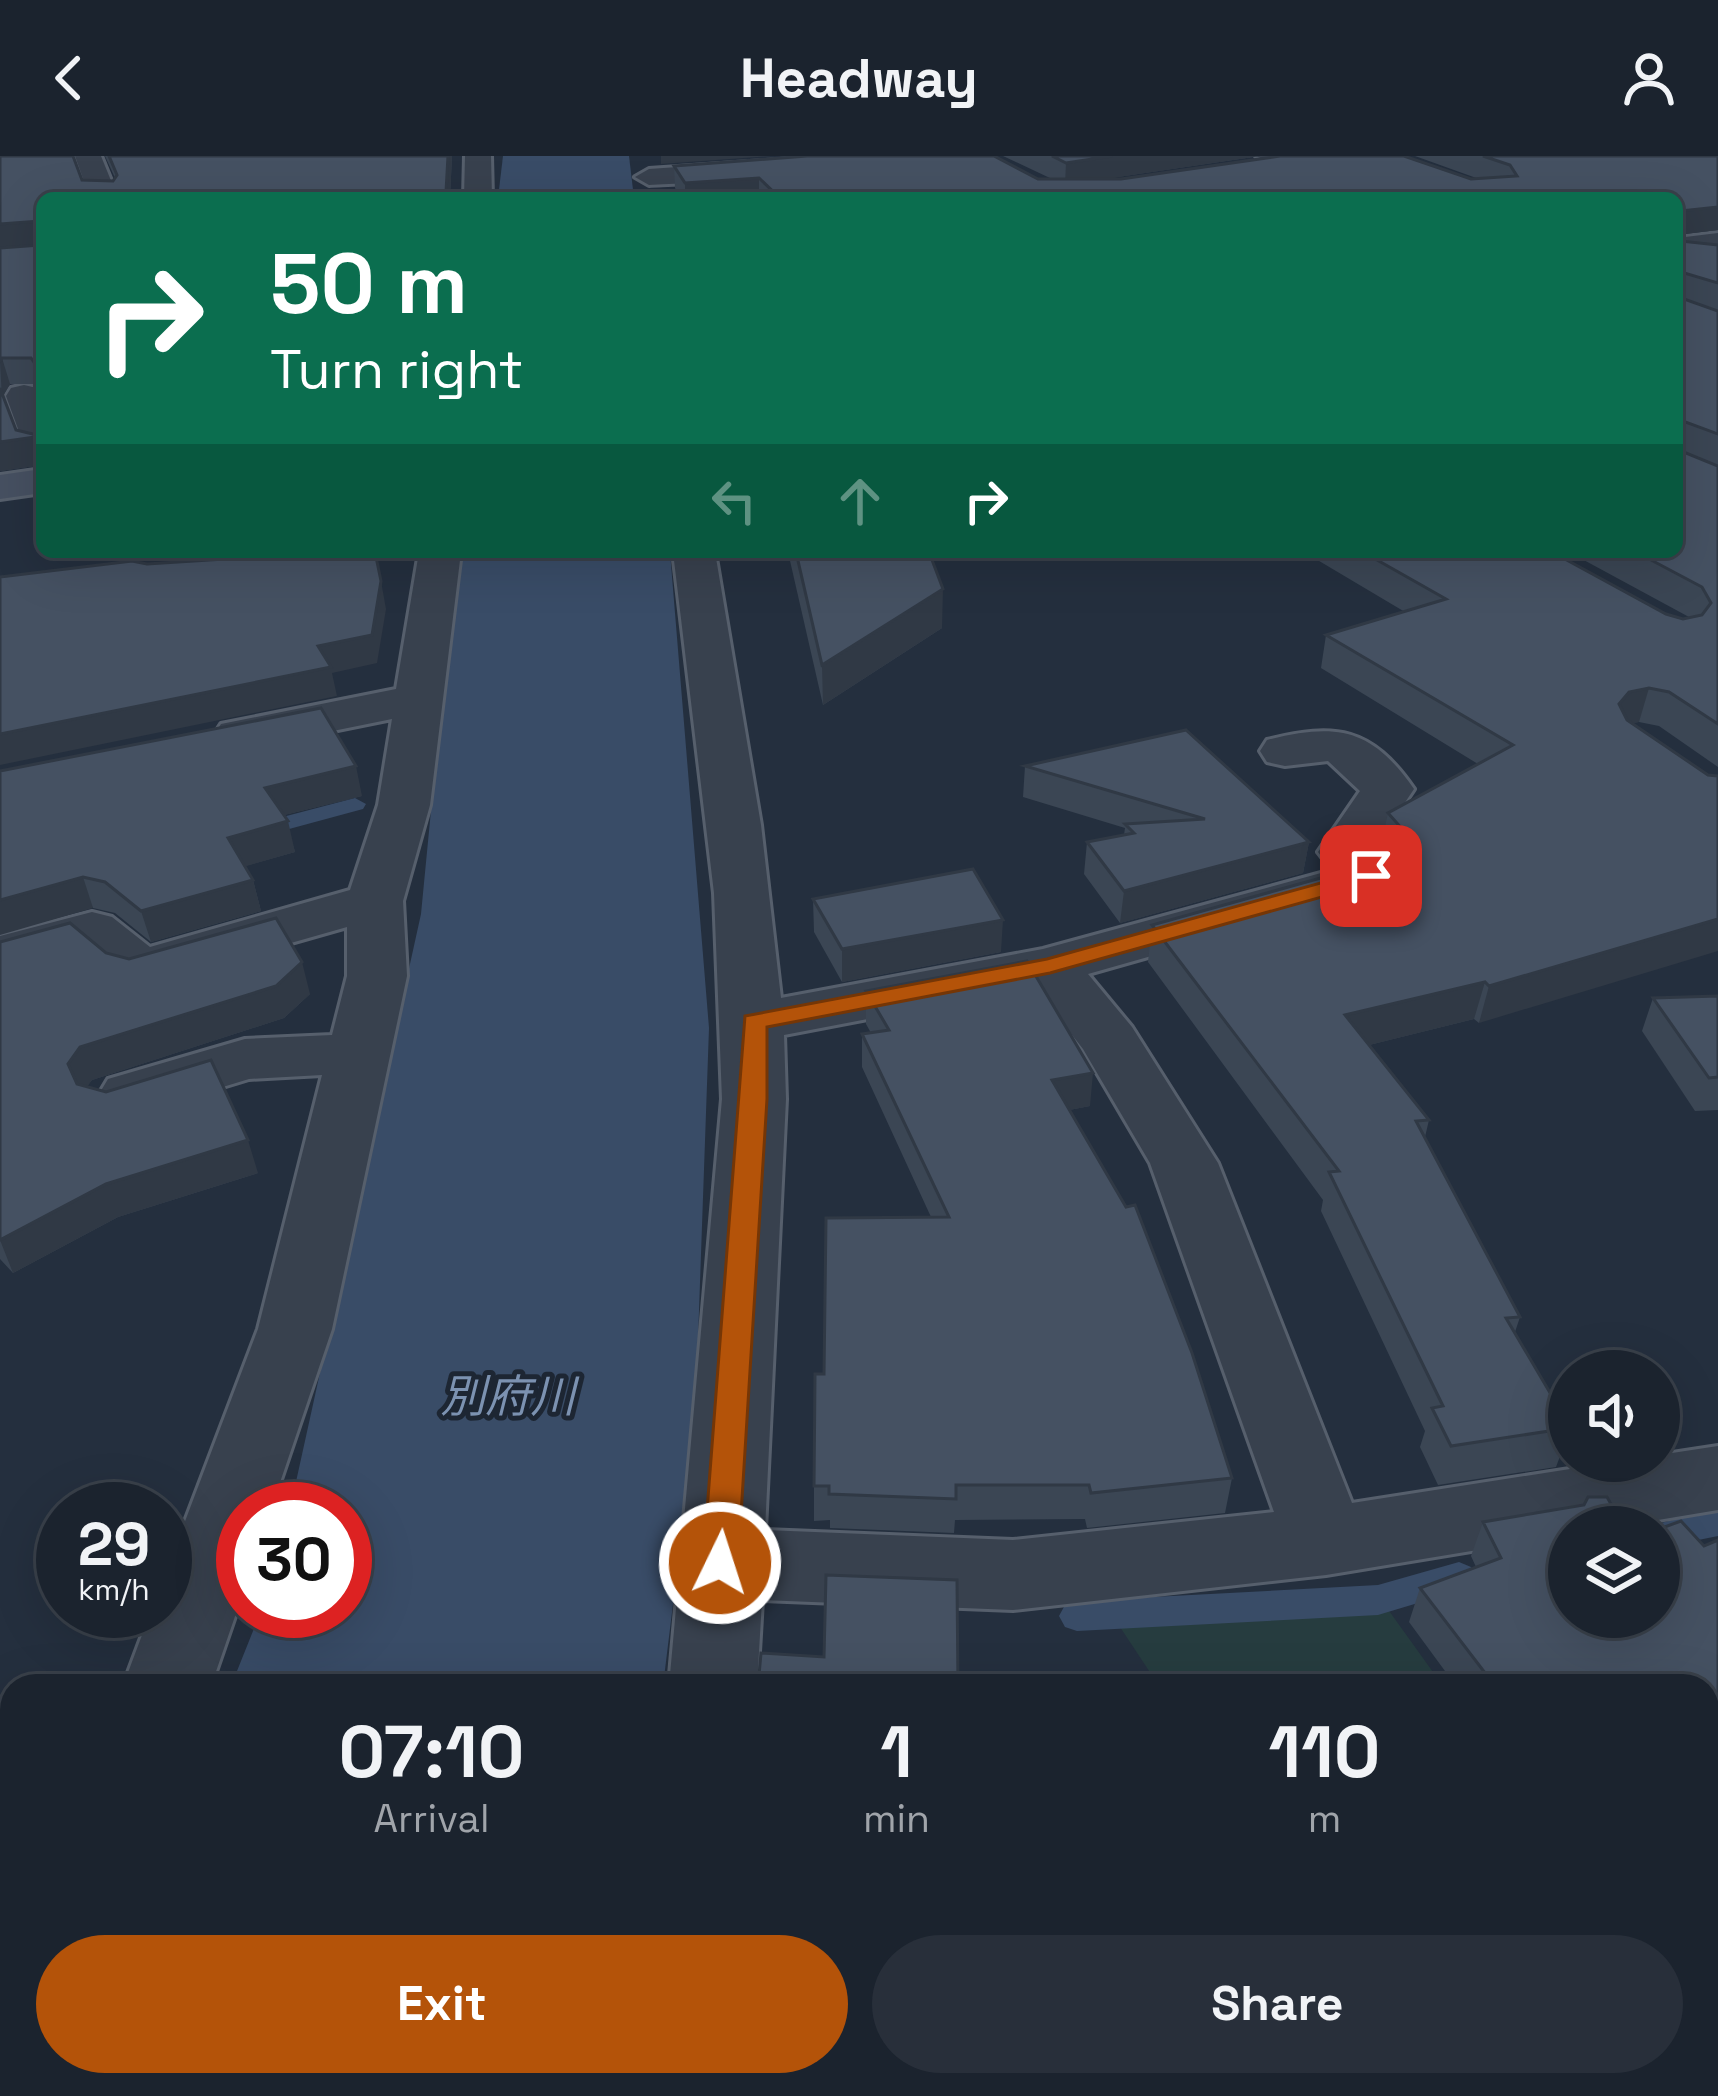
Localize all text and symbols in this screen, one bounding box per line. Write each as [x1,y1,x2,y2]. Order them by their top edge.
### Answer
text: Headway [740,44,978,113]
icon: back [36,45,102,111]
icon: person [1616,45,1682,111]
text: 50 m [270,230,468,338]
icon: right [72,240,228,396]
text: Turn right [270,335,523,404]
icon: left [701,468,767,534]
icon: ahead [827,468,893,534]
icon: right [953,468,1019,534]
pin [1320,825,1422,927]
icon: arrive [1338,843,1404,909]
map controls [1548,1350,1680,1638]
button: sound [1548,1350,1680,1482]
water label: 別府川 [440,1368,579,1425]
speed limit sign: 30 [216,1482,372,1638]
position arrow [657,1500,783,1626]
text: 29 [78,1506,150,1583]
button: layers [1548,1506,1680,1638]
text: km/h [78,1570,150,1609]
text: 07:10 [339,1706,524,1798]
text: 1 [880,1706,913,1798]
text: 110 [1269,1706,1380,1798]
text: Arrival [374,1794,489,1843]
text: min [863,1794,930,1843]
text: m [1308,1794,1341,1843]
button: Exit [36,1935,848,2073]
button: Share [872,1935,1683,2073]

